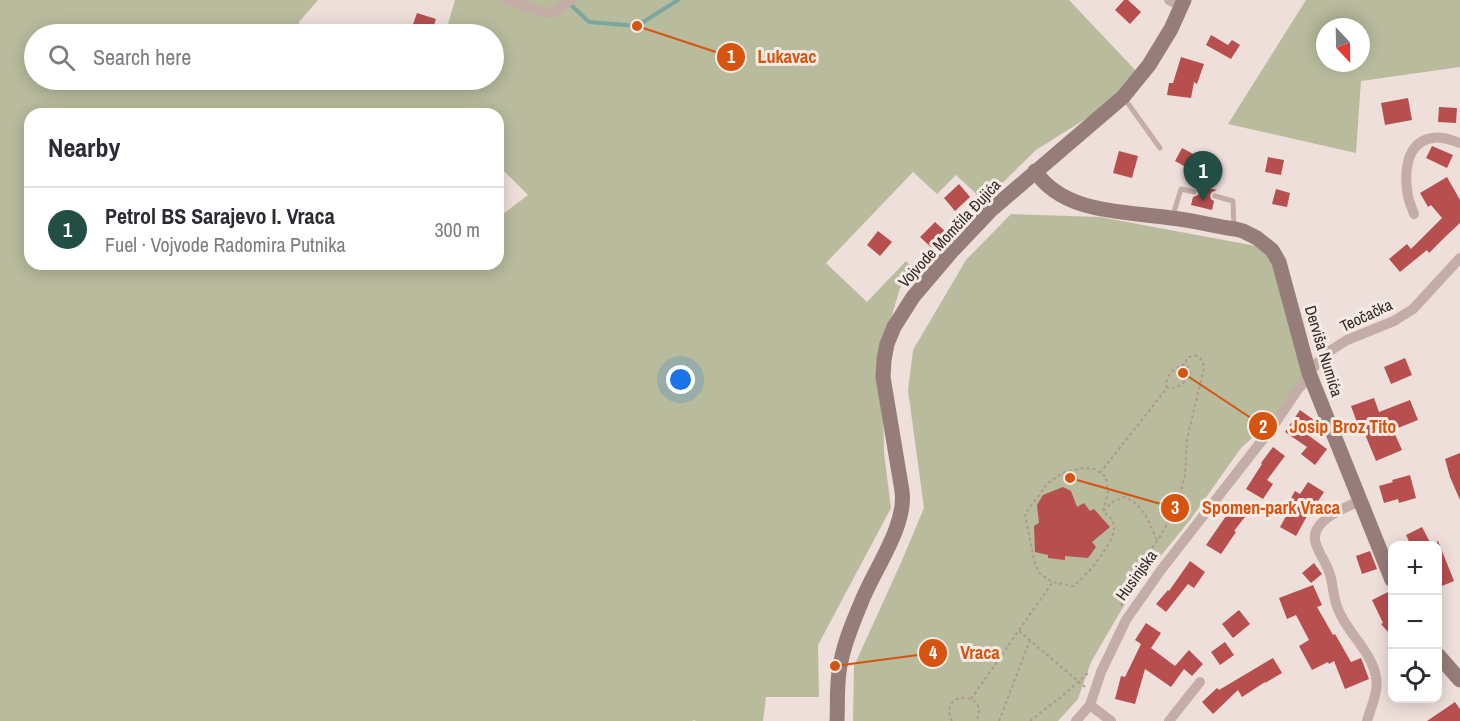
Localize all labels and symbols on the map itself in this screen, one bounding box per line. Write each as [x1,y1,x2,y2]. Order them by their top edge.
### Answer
north arrow [1316,18,1370,72]
callout: Lukavac [716,39,829,75]
text: 1 [727,44,736,69]
text: Lukavac [757,44,817,69]
pin: 1 [1184,152,1222,201]
street label: Vojvode Momčila Đujića [893,174,1006,292]
street label: Teočačka [1336,293,1396,337]
street label: Derviša Numića [1300,303,1348,400]
your location [666,365,695,394]
callout: Josip Broz Tito [1248,408,1408,444]
text: 2 [1259,414,1267,439]
text: Josip Broz Tito [1290,414,1396,439]
callout: Spomen-park Vraca [1160,490,1352,526]
text: 3 [1171,495,1179,520]
text: Spomen-park Vraca [1202,495,1341,520]
street label: Husinjska [1110,545,1162,605]
callout: Vraca [918,635,1012,671]
text: 4 [929,640,938,665]
text: Vraca [960,640,1000,665]

